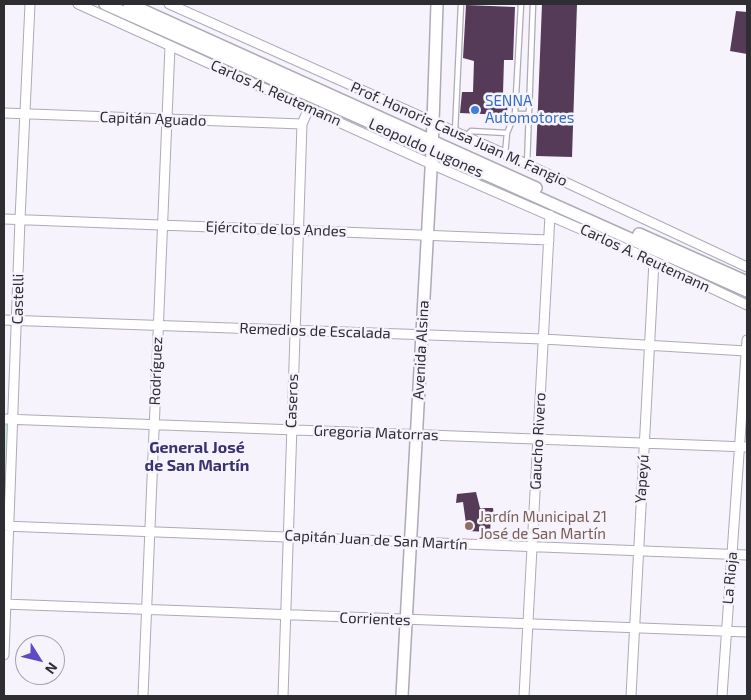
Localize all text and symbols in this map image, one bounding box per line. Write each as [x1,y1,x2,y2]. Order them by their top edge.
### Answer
street label: Carlos A. Reutemann [208,56,344,130]
street label: Prof. Honoris Causa Juan M. Fangio [348,78,570,190]
place label: SENNA Automotores [485,92,574,127]
marker: SENNA Automotores [469,104,481,116]
street label: Capitán Aguado [99,108,207,130]
street label: Leopoldo Lugones [366,115,486,181]
street label: Ejército de los Andes [205,218,347,240]
street label: Carlos A. Reutemann [577,220,713,296]
street label: Castelli [9,273,27,325]
street label: Avenida Alsina [409,300,433,400]
street label: Remedios de Escalada [239,319,391,343]
street label: Rodríguez [146,336,166,406]
street label: Caseros [282,373,302,429]
street label: Gaucho Rivero [526,392,550,490]
street label: Gregoria Matorras [313,422,439,444]
district label: General José de San Martín [145,438,249,476]
street label: Yapeyú [631,454,653,504]
place label: Jardín Municipal 21 José de San Martín [479,508,607,543]
marker: Jardín Municipal 21 José de San Martín [463,520,475,532]
street label: Capitán Juan de San Martín [284,526,468,554]
street label: La Rioja [719,551,741,605]
street label: Corrientes [339,609,411,629]
north arrow [15,635,65,685]
text: N [42,659,62,678]

